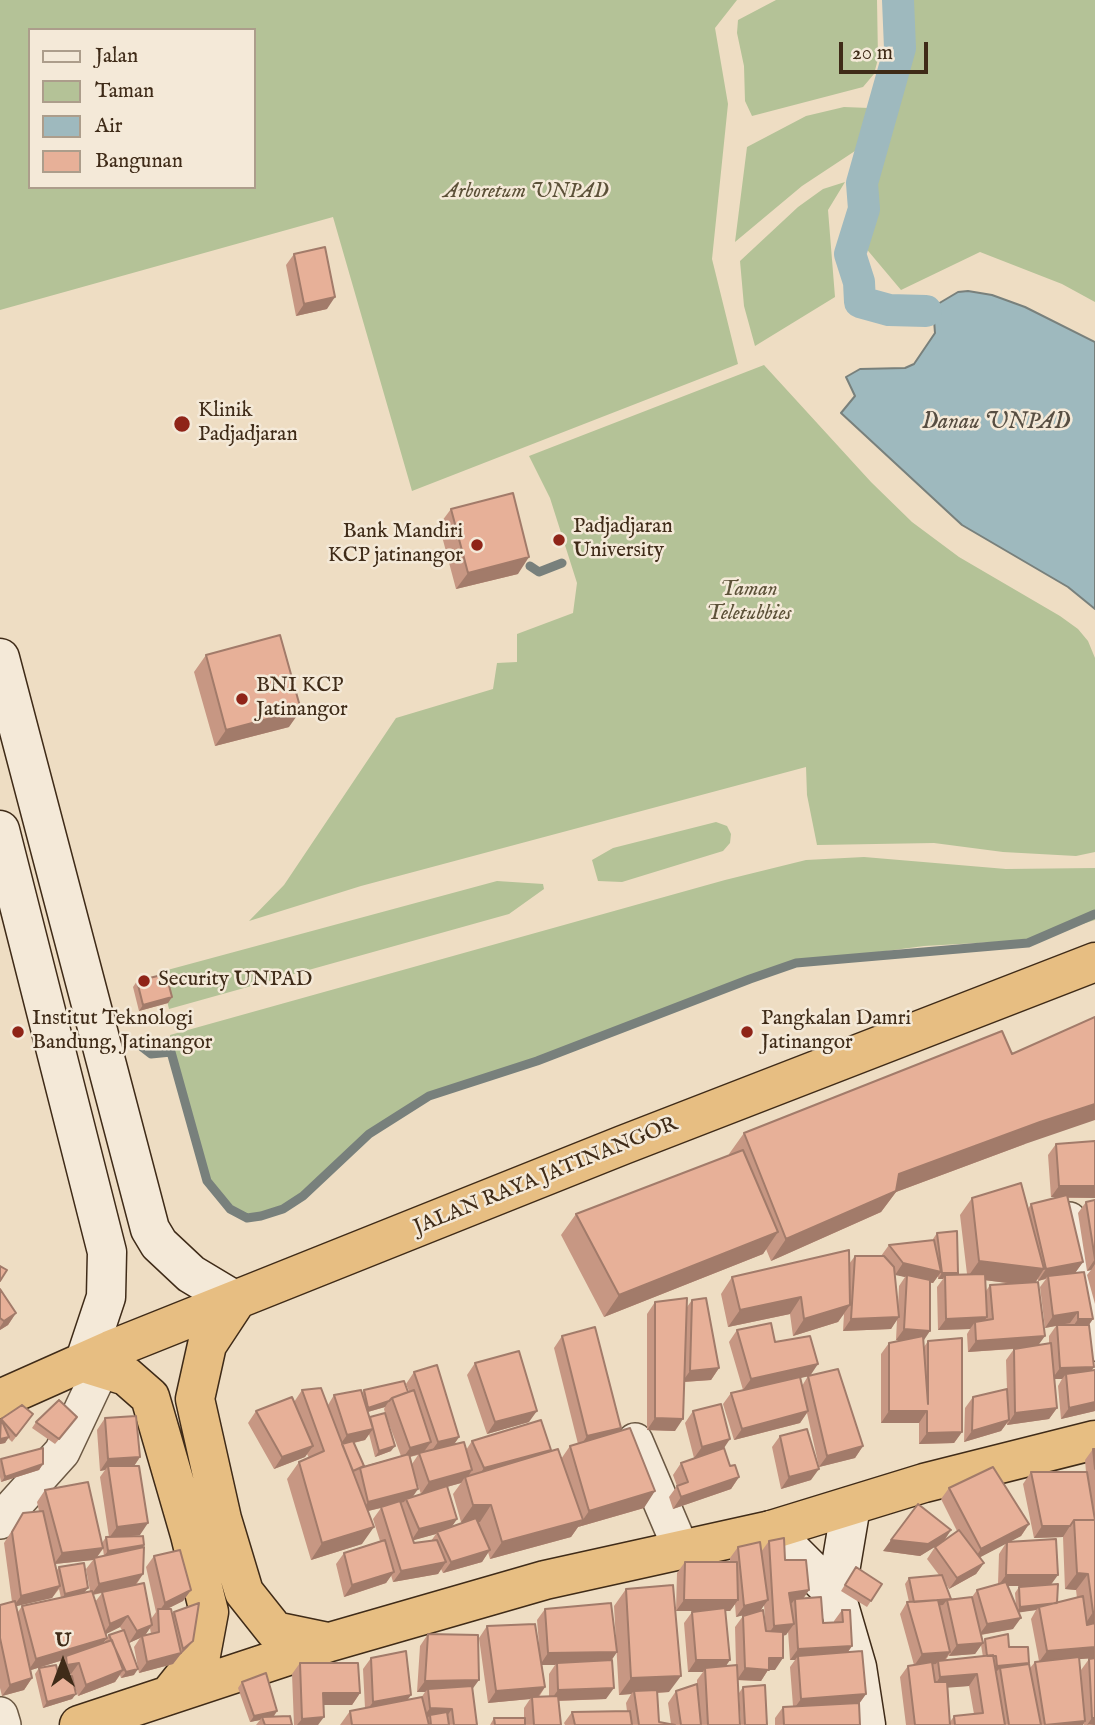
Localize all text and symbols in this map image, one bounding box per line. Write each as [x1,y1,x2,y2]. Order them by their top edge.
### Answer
legend [28,28,256,189]
scale bar [843,28,932,72]
text: 20 m [852,40,893,67]
text: Jalan [95,43,138,70]
text: Taman [95,78,154,105]
text: Air [95,113,123,140]
text: Bangunan [95,148,183,175]
park label: Arboretum UNPAD [444,180,608,206]
place label: Klinik Padjadjaran [198,399,298,449]
water label: Danau UNPAD [922,409,1070,437]
marker: Klinik Padjadjaran [172,414,192,434]
place label: Padjadjaran University [573,515,673,565]
place label: Bank Mandiri KCP jatinangor [328,520,463,570]
marker: Padjadjaran University [551,532,567,548]
marker: Bank Mandiri KCP jatinangor [469,537,485,553]
park label: Taman Teletubbies [706,578,792,628]
place label: BNI KCP Jatinangor [256,674,348,724]
marker: BNI KCP Jatinangor [234,691,250,707]
place label: Security UNPAD [158,968,312,994]
marker: Security UNPAD [136,973,152,989]
place label: Institut Teknologi Bandung, Jatinangor [32,1007,213,1057]
place label: Pangkalan Damri Jatinangor [761,1007,911,1057]
marker: Institut Teknologi Bandung, Jatinangor [10,1024,26,1040]
marker: Pangkalan Damri Jatinangor [739,1024,755,1040]
street label: JALAN RAYA JATINANGOR [411,1112,681,1242]
north arrow [28,1627,98,1697]
text: U [55,1629,71,1653]

